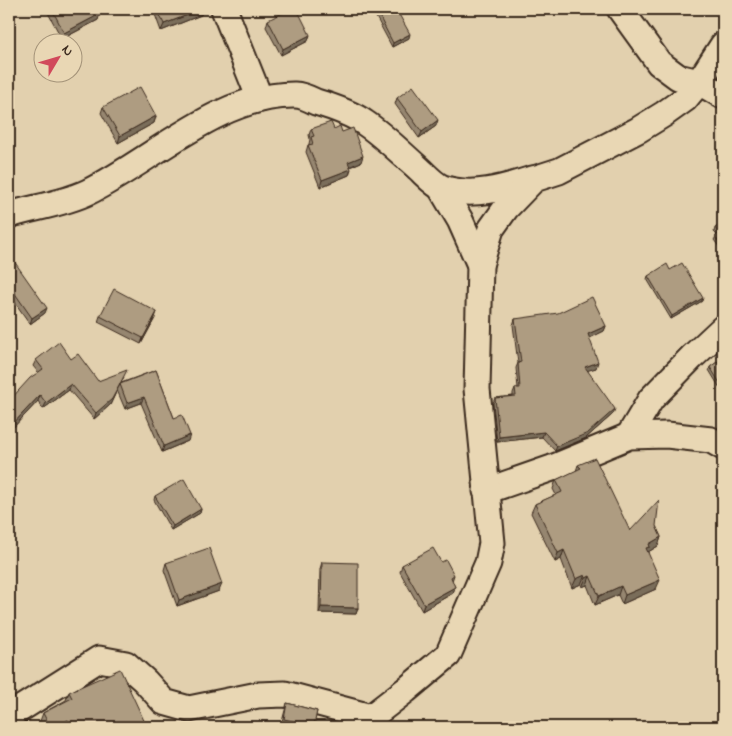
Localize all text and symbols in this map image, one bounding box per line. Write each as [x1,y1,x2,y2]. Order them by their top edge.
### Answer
north arrow [32,32,82,82]
text: N [56,41,78,61]

